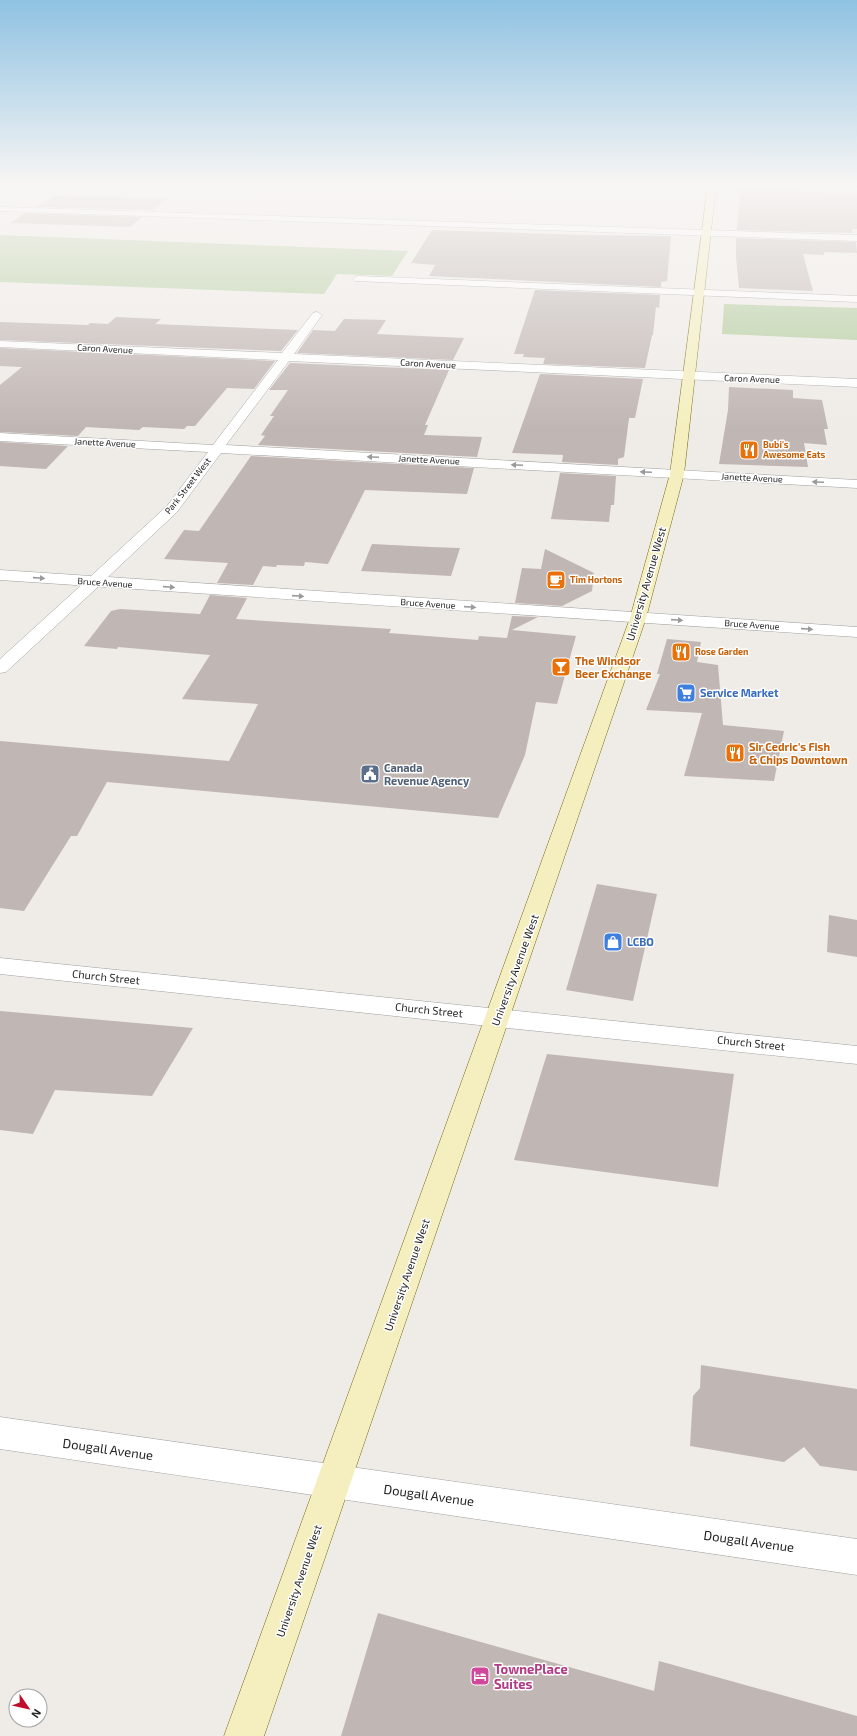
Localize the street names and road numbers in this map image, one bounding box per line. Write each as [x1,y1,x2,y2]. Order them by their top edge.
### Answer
street label: Caron Avenue [77,342,133,355]
street label: Caron Avenue [400,357,456,370]
street label: Caron Avenue [724,372,780,385]
street label: Janette Avenue [74,435,136,450]
street label: Janette Avenue [398,452,460,467]
street label: Park Street West [162,455,213,516]
street label: Janette Avenue [721,470,783,485]
street label: University Avenue West [623,525,668,642]
street label: Bruce Avenue [77,575,133,590]
street label: Bruce Avenue [400,596,456,611]
street label: Bruce Avenue [724,617,780,632]
street label: University Avenue West [488,912,541,1027]
street label: Church Street [72,966,141,987]
street label: Church Street [395,999,464,1020]
street label: Church Street [717,1032,786,1053]
street label: University Avenue West [381,1217,432,1333]
street label: Dougall Avenue [62,1435,154,1463]
street label: Dougall Avenue [383,1481,475,1509]
street label: University Avenue West [273,1523,324,1639]
street label: Dougall Avenue [703,1527,795,1555]

